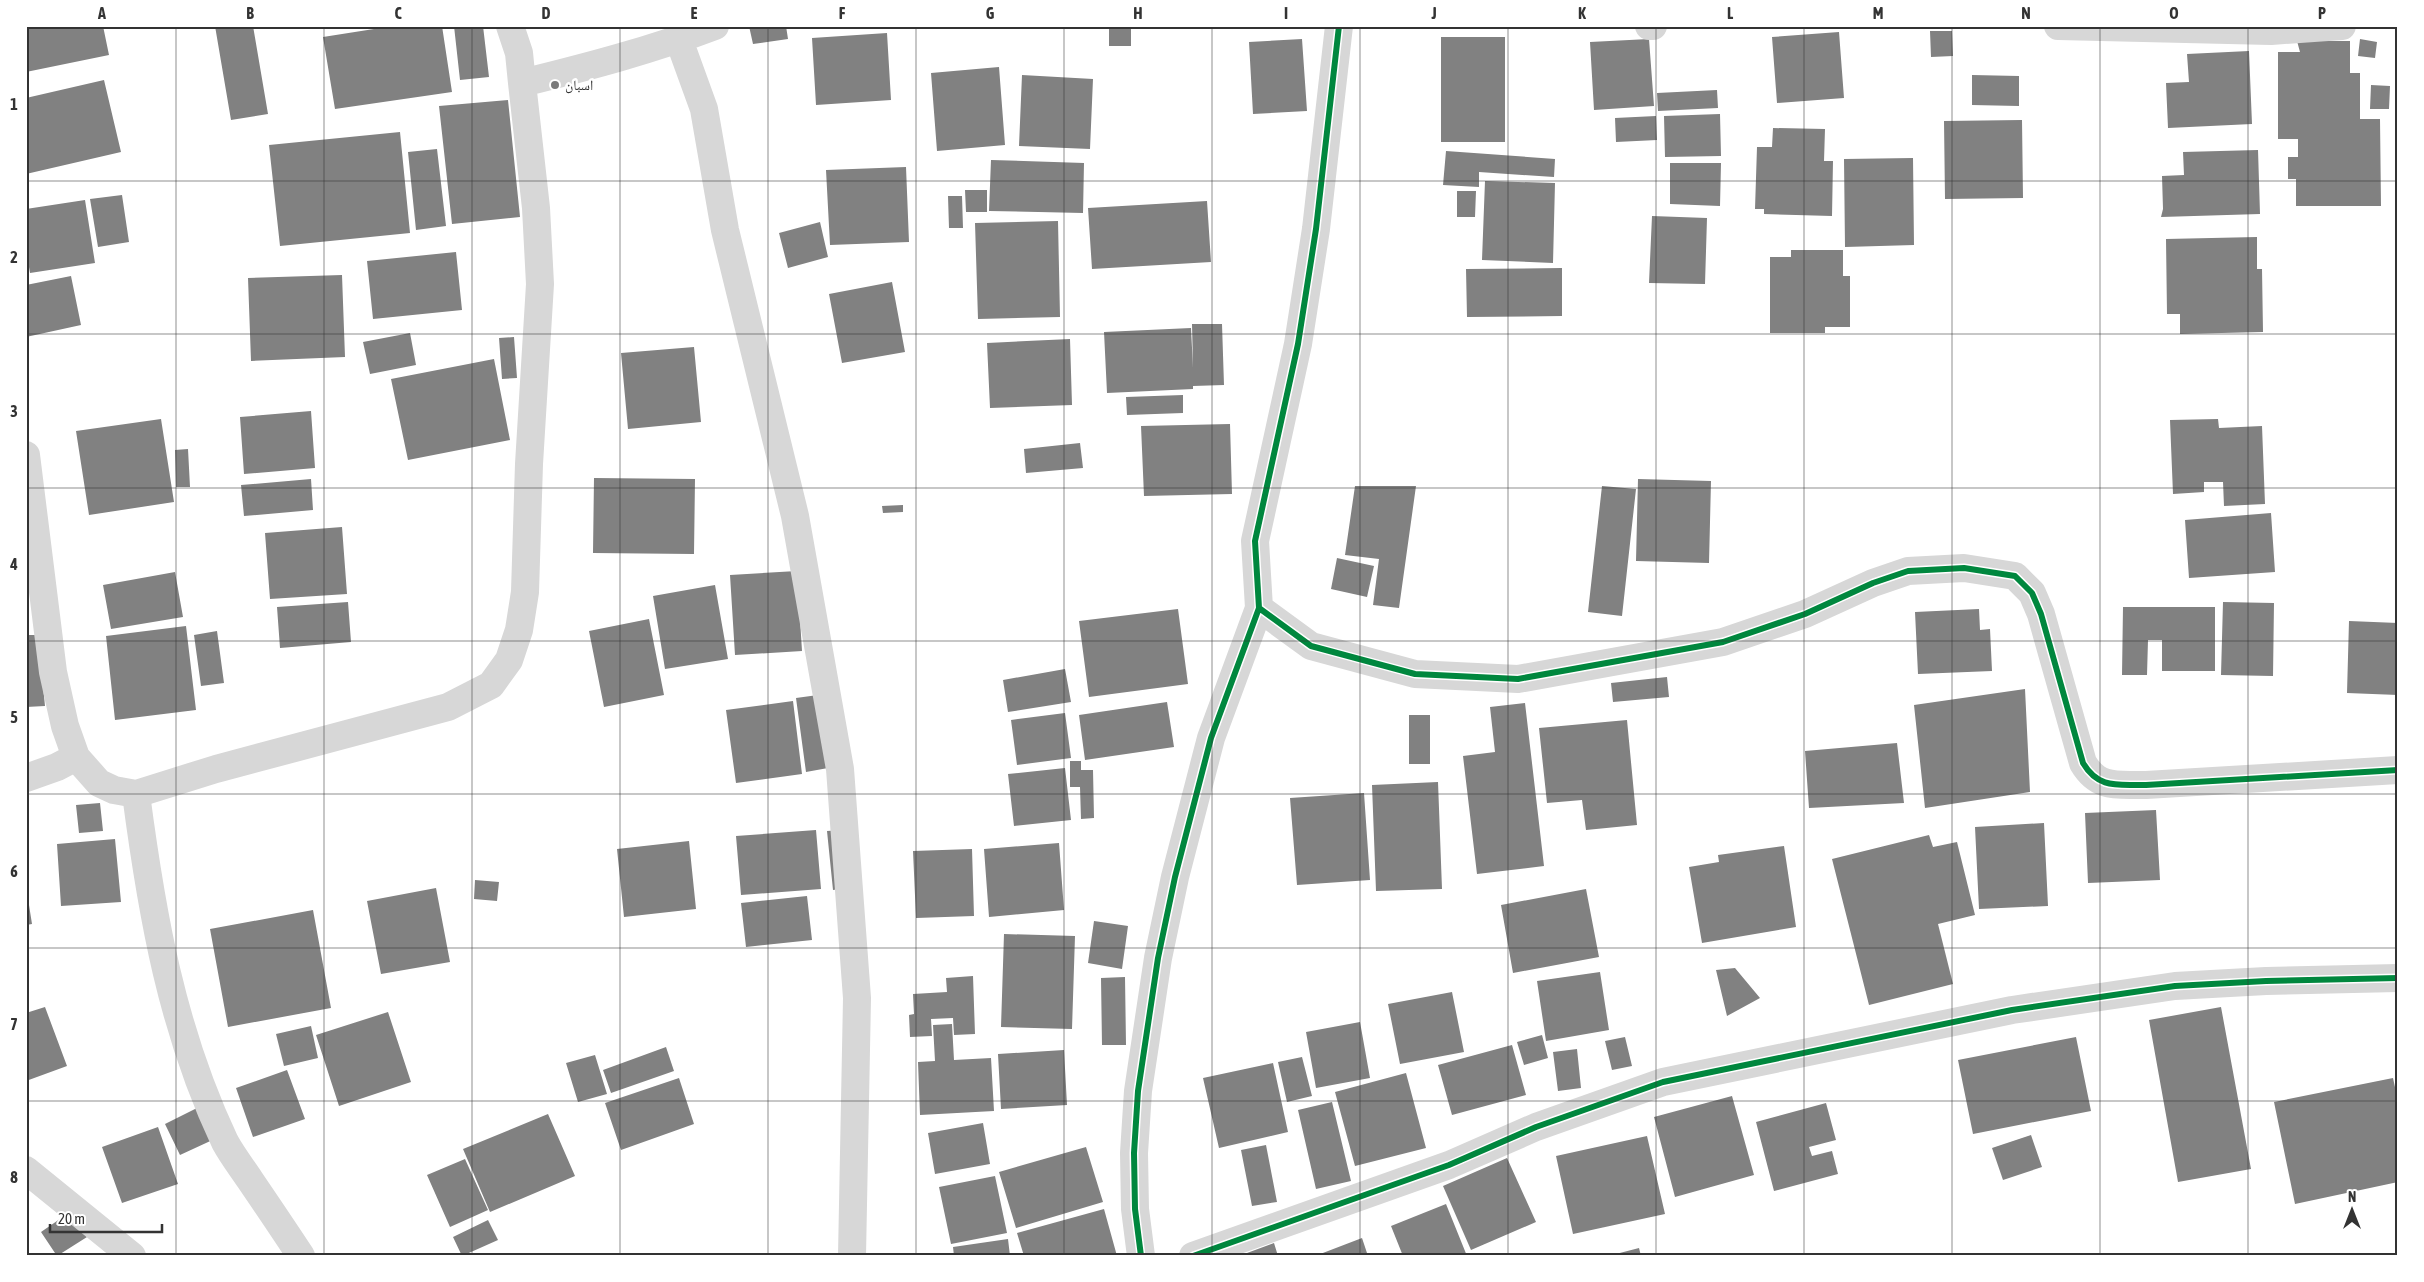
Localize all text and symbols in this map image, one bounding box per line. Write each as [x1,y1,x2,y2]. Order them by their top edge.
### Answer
text: A [97,4,106,22]
text: B [246,4,254,22]
text: C [394,4,402,22]
text: D [542,4,551,22]
text: E [691,4,698,22]
text: F [839,4,846,22]
text: G [986,4,995,22]
text: H [1133,4,1143,22]
text: I [1284,4,1288,22]
text: J [1430,4,1437,22]
text: K [1578,4,1586,22]
text: L [1727,4,1734,22]
text: M [1873,4,1883,22]
text: N [2021,4,2031,22]
text: O [2169,4,2179,22]
text: P [2318,4,2326,22]
place label: اسبان [565,77,593,94]
marker: اسبان [549,79,561,91]
text: 1 [10,95,18,113]
text: 2 [10,248,18,266]
text: 3 [10,402,18,420]
text: 4 [9,555,18,573]
text: 5 [10,708,18,726]
text: 6 [10,862,18,880]
text: 7 [10,1015,18,1033]
text: 8 [10,1168,18,1186]
north arrow [2326,1184,2376,1234]
text: N [2348,1189,2356,1205]
scale bar [50,1202,162,1234]
text: 20 m [58,1210,85,1227]

